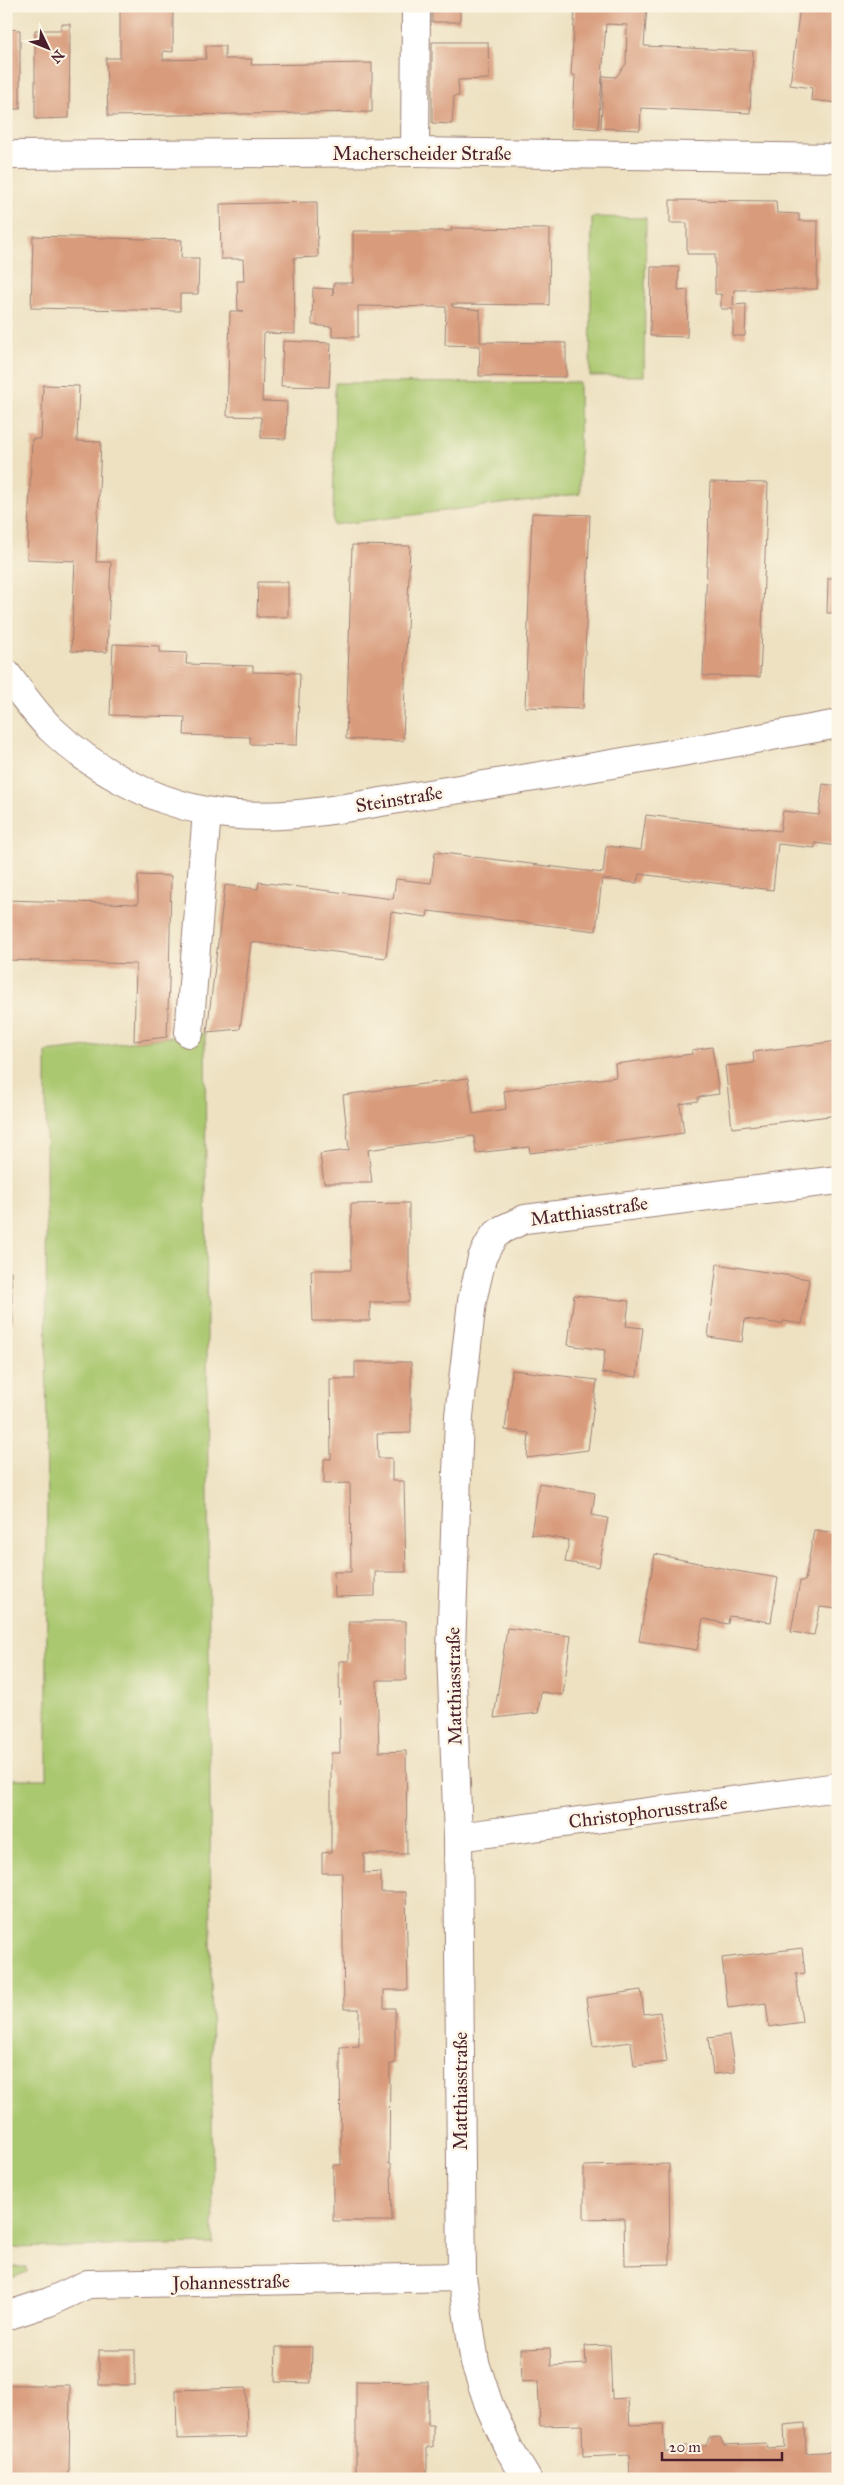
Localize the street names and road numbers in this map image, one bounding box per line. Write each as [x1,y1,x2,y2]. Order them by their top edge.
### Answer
street label: Macherscheider Straße [333,142,512,165]
street label: Steinstraße [354,781,444,817]
street label: Matthiasstraße [529,1191,649,1231]
street label: Matthiasstraße [441,1627,467,1745]
street label: Christophorusstraße [567,1791,729,1833]
street label: Matthiasstraße [449,2032,472,2150]
street label: Johannesstraße [170,2269,290,2296]

